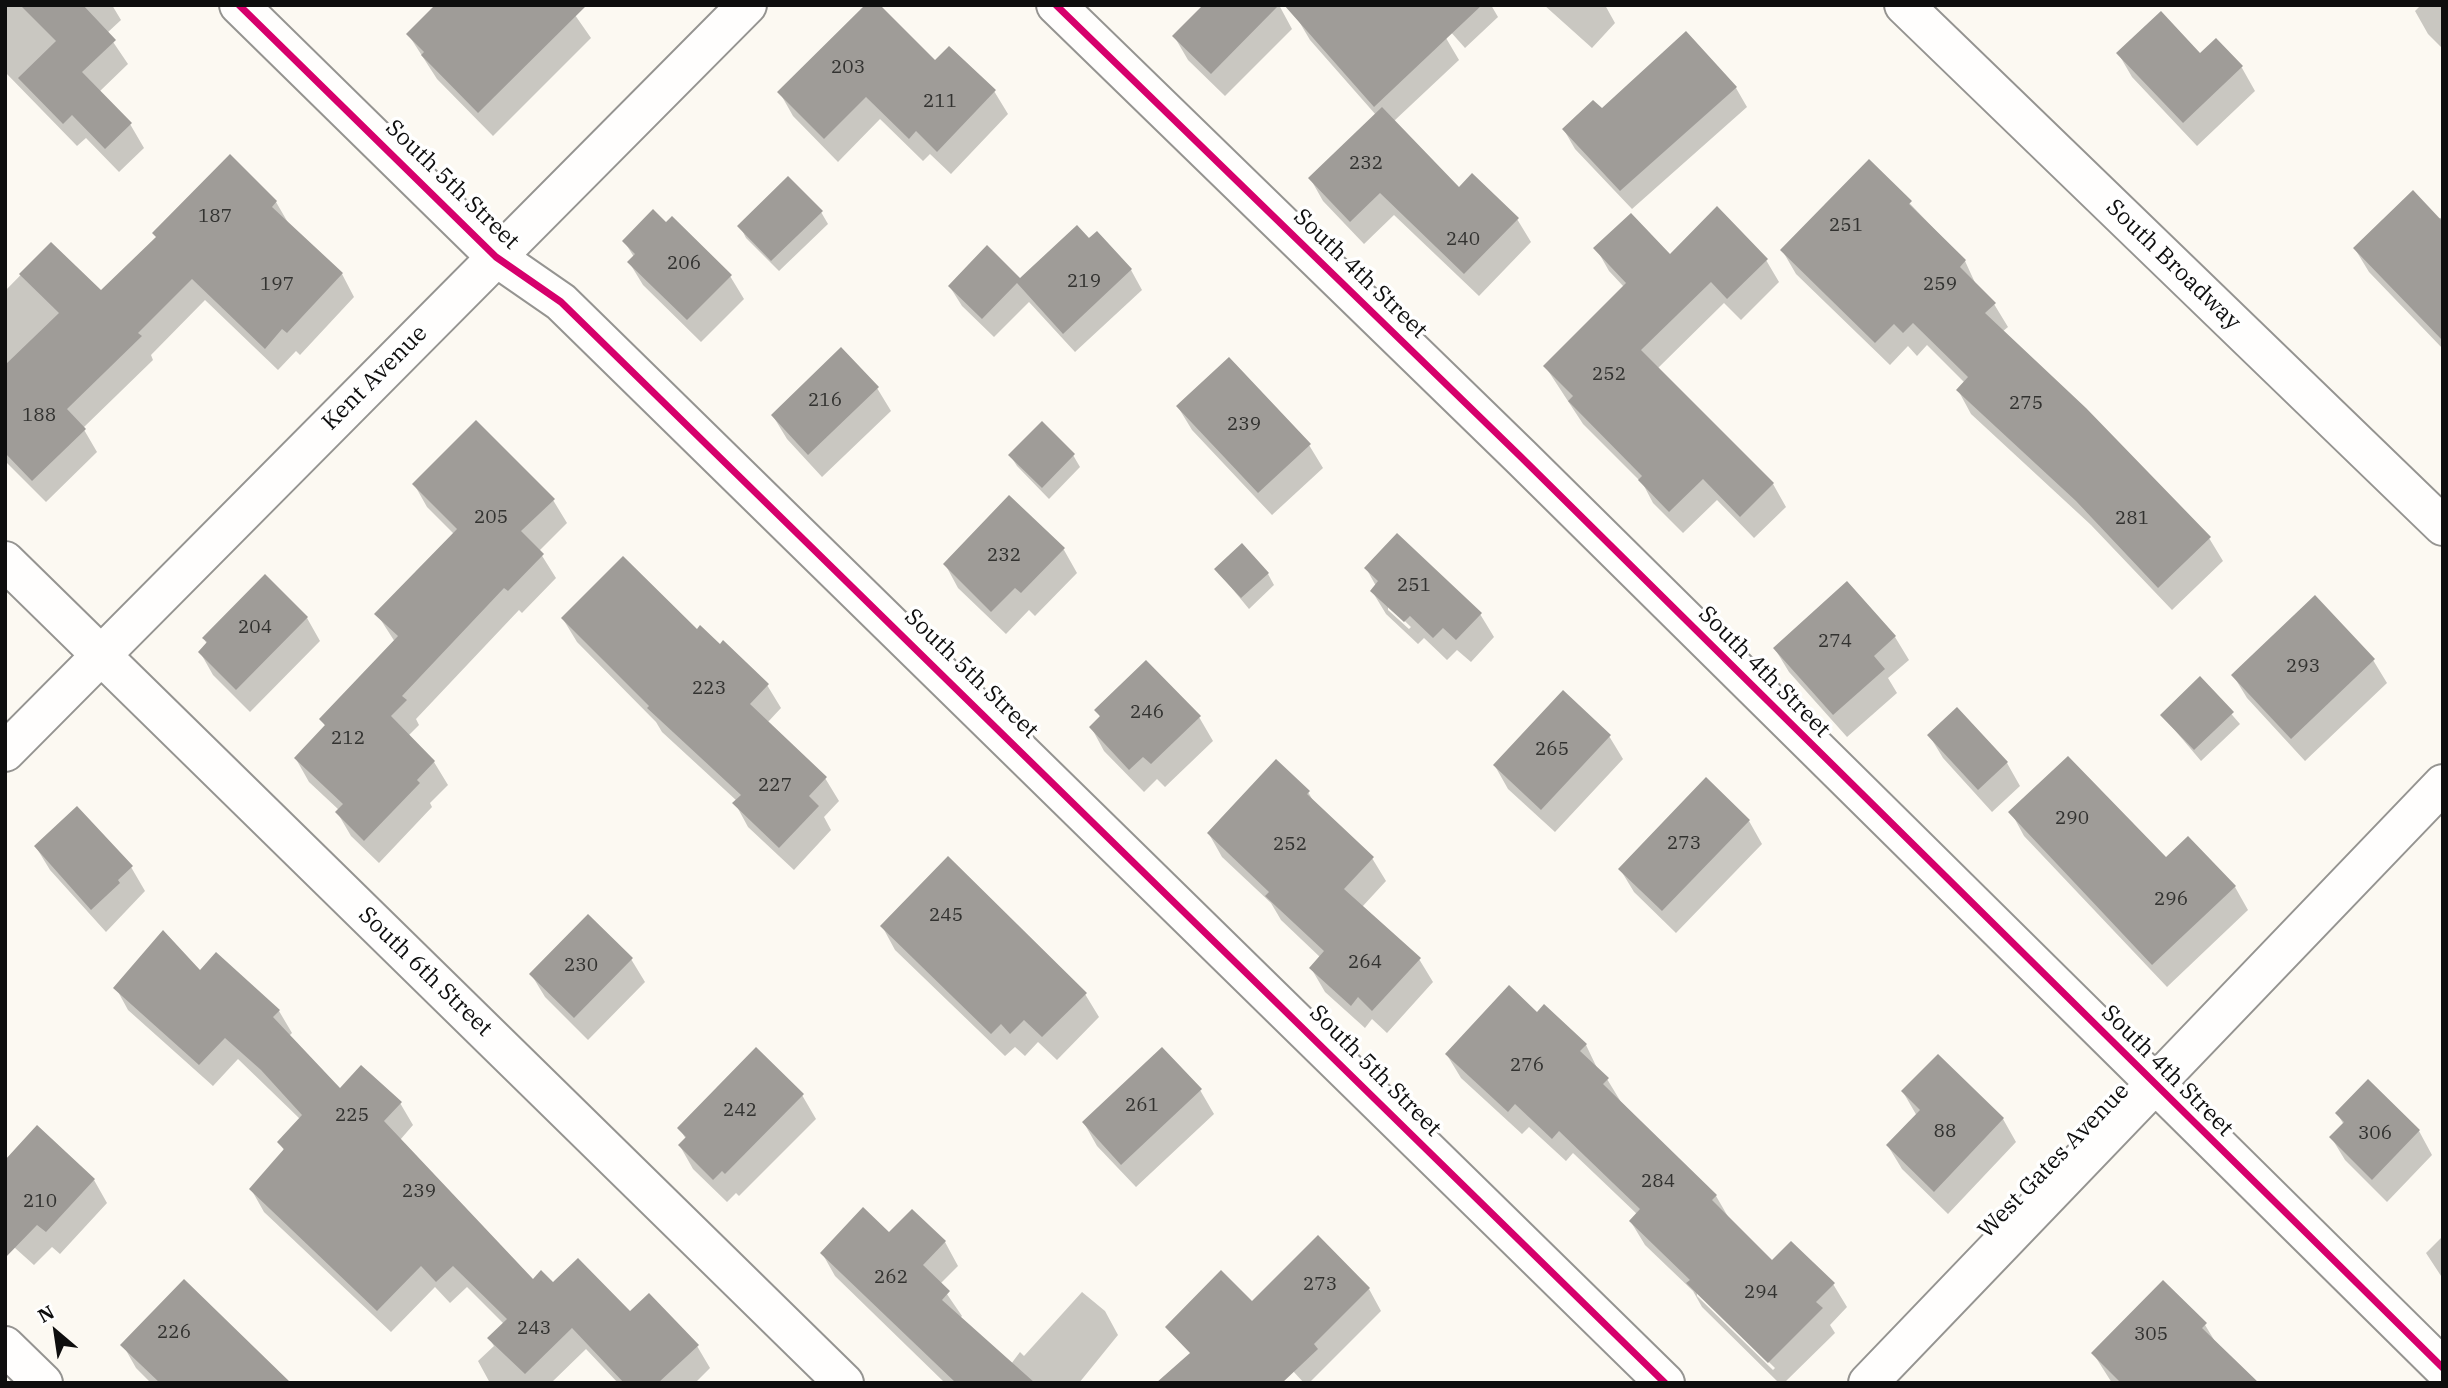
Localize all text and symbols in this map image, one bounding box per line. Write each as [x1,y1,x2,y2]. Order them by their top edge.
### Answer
house number: 203 [831,57,865,79]
house number: 211 [923,91,957,113]
street label: South 5th Street [380,114,524,256]
house number: 232 [1349,153,1383,175]
street label: South Broadway [2100,194,2246,336]
street label: South 4th Street [1288,203,1432,345]
house number: 187 [198,206,232,228]
house number: 251 [1829,215,1863,237]
house number: 240 [1446,229,1480,251]
house number: 206 [667,253,701,275]
house number: 219 [1067,271,1101,293]
house number: 197 [260,274,294,296]
house number: 259 [1923,274,1957,296]
street label: Kent Avenue [317,320,433,436]
house number: 252 [1592,364,1626,386]
house number: 216 [808,390,842,412]
house number: 275 [2009,393,2043,415]
house number: 188 [22,405,56,427]
house number: 239 [1227,414,1261,436]
house number: 205 [474,507,508,529]
house number: 281 [2115,508,2149,530]
house number: 232 [987,545,1021,567]
house number: 251 [1397,575,1431,597]
street label: South 4th Street [1692,600,1836,744]
street label: South 5th Street [899,603,1043,745]
house number: 204 [238,617,272,639]
house number: 274 [1818,631,1852,653]
house number: 293 [2286,656,2320,678]
house number: 223 [692,678,726,700]
house number: 246 [1130,702,1164,724]
house number: 212 [331,728,365,750]
house number: 265 [1535,739,1569,761]
house number: 227 [758,775,792,797]
house number: 290 [2055,808,2089,830]
house number: 273 [1667,833,1701,855]
house number: 252 [1273,834,1307,856]
house number: 296 [2154,889,2188,911]
street label: South 6th Street [353,901,497,1043]
house number: 245 [929,905,963,927]
house number: 264 [1348,952,1382,974]
house number: 230 [564,955,598,977]
street label: South 5th Street [1303,999,1447,1143]
street label: South 4th Street [2095,999,2239,1143]
house number: 276 [1510,1055,1544,1077]
street label: West Gates Avenue [1973,1078,2135,1244]
house number: 261 [1125,1095,1159,1117]
house number: 242 [723,1100,757,1122]
house number: 225 [335,1105,369,1127]
house number: 88 [1934,1121,1956,1143]
house number: 306 [2358,1123,2392,1145]
house number: 284 [1641,1171,1675,1193]
house number: 239 [402,1181,436,1203]
house number: 210 [23,1191,57,1213]
house number: 262 [874,1267,908,1289]
house number: 273 [1303,1274,1337,1296]
house number: 294 [1744,1282,1778,1304]
north arrow [21,1297,91,1367]
text: N [33,1299,58,1328]
house number: 243 [517,1318,551,1340]
house number: 226 [157,1322,191,1344]
house number: 305 [2134,1324,2168,1346]

